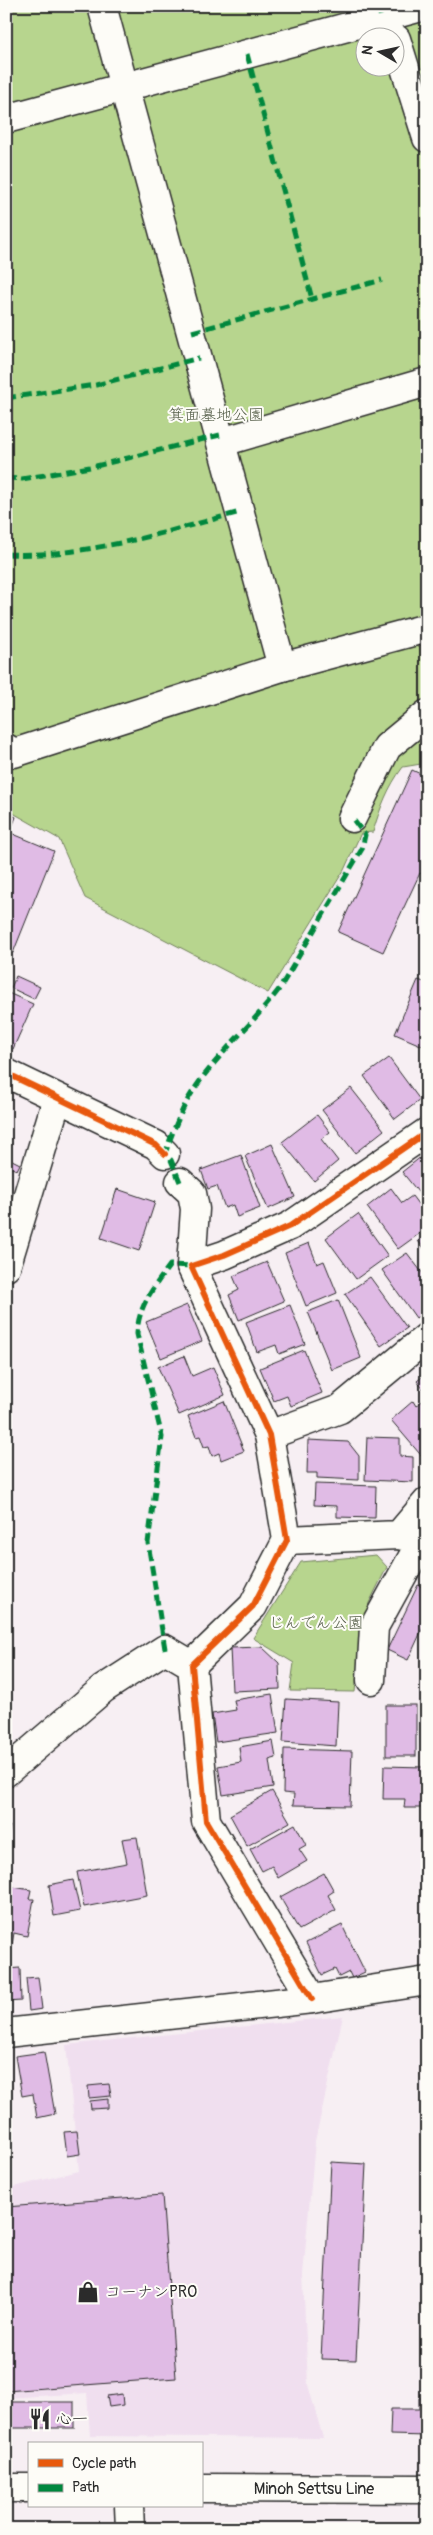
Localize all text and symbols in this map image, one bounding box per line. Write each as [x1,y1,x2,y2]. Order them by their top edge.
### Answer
north arrow [356,28,406,78]
text: N [359,44,377,56]
park label: 箕面墓地公園 [168,405,264,425]
park label: じんでん公園 [268,1613,364,1633]
shop icon: コーナンPRO [75,2279,101,2305]
place label: コーナンPRO [105,2282,197,2302]
restaurant icon: 心一 [27,2406,53,2432]
place label: 心一 [56,2409,88,2429]
legend [28,2442,202,2508]
text: Cycle path [72,2454,136,2473]
text: Path [72,2478,99,2497]
street label: Minoh Settsu Line [254,2479,374,2499]

